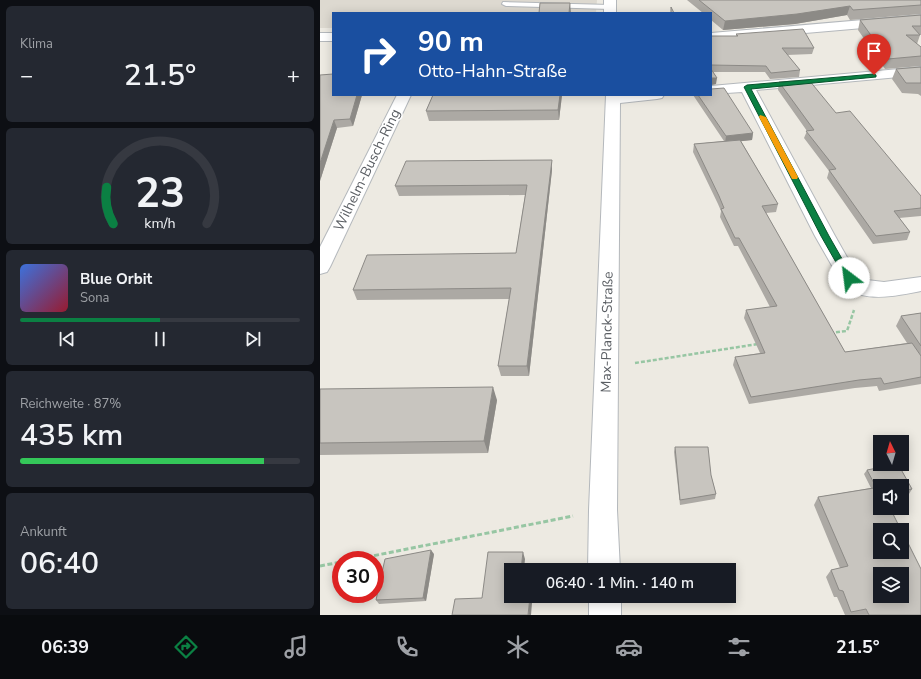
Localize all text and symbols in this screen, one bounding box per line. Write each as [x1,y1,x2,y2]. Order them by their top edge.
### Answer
text: 90 m [418,23,484,61]
icon: right [352,28,404,80]
pin [857,34,891,75]
text: Klima [20,35,53,53]
icon: arrive [863,40,885,62]
text: 21.5° [124,55,196,96]
text: Otto-Hahn-Straße [418,59,567,83]
text: − [20,61,33,91]
text: + [287,61,300,91]
street label: Wilhelm-Busch-Ring [329,106,405,234]
text: 23 [135,164,185,221]
text: km/h [144,213,176,232]
position arrow [828,257,870,299]
text: Blue Orbit [80,269,152,289]
street label: Max-Planck-Straße [596,271,618,393]
text: Sona [80,289,110,307]
icon: previous [56,328,78,350]
icon: pause [149,328,171,350]
icon: next [242,328,264,350]
text: Reichweite · 87% [20,395,121,413]
text: 435 km [20,415,123,456]
north arrow [873,435,909,471]
map controls [873,435,909,603]
button: sound [873,479,909,515]
text: Ankunft [20,523,67,541]
button: search [873,523,909,559]
text: 06:40 [20,543,99,584]
speed limit sign: 30 [332,551,384,603]
button: layers [873,567,909,603]
text: 06:40 · 1 Min. · 140 m [546,573,694,593]
icon: directions [172,633,200,661]
icon: music [282,633,310,661]
icon: phone [393,633,421,661]
icon: climate [504,633,532,661]
icon: car [615,633,643,661]
icon: filters [725,633,753,661]
text: 06:39 [41,635,89,659]
text: 21.5° [836,635,880,659]

